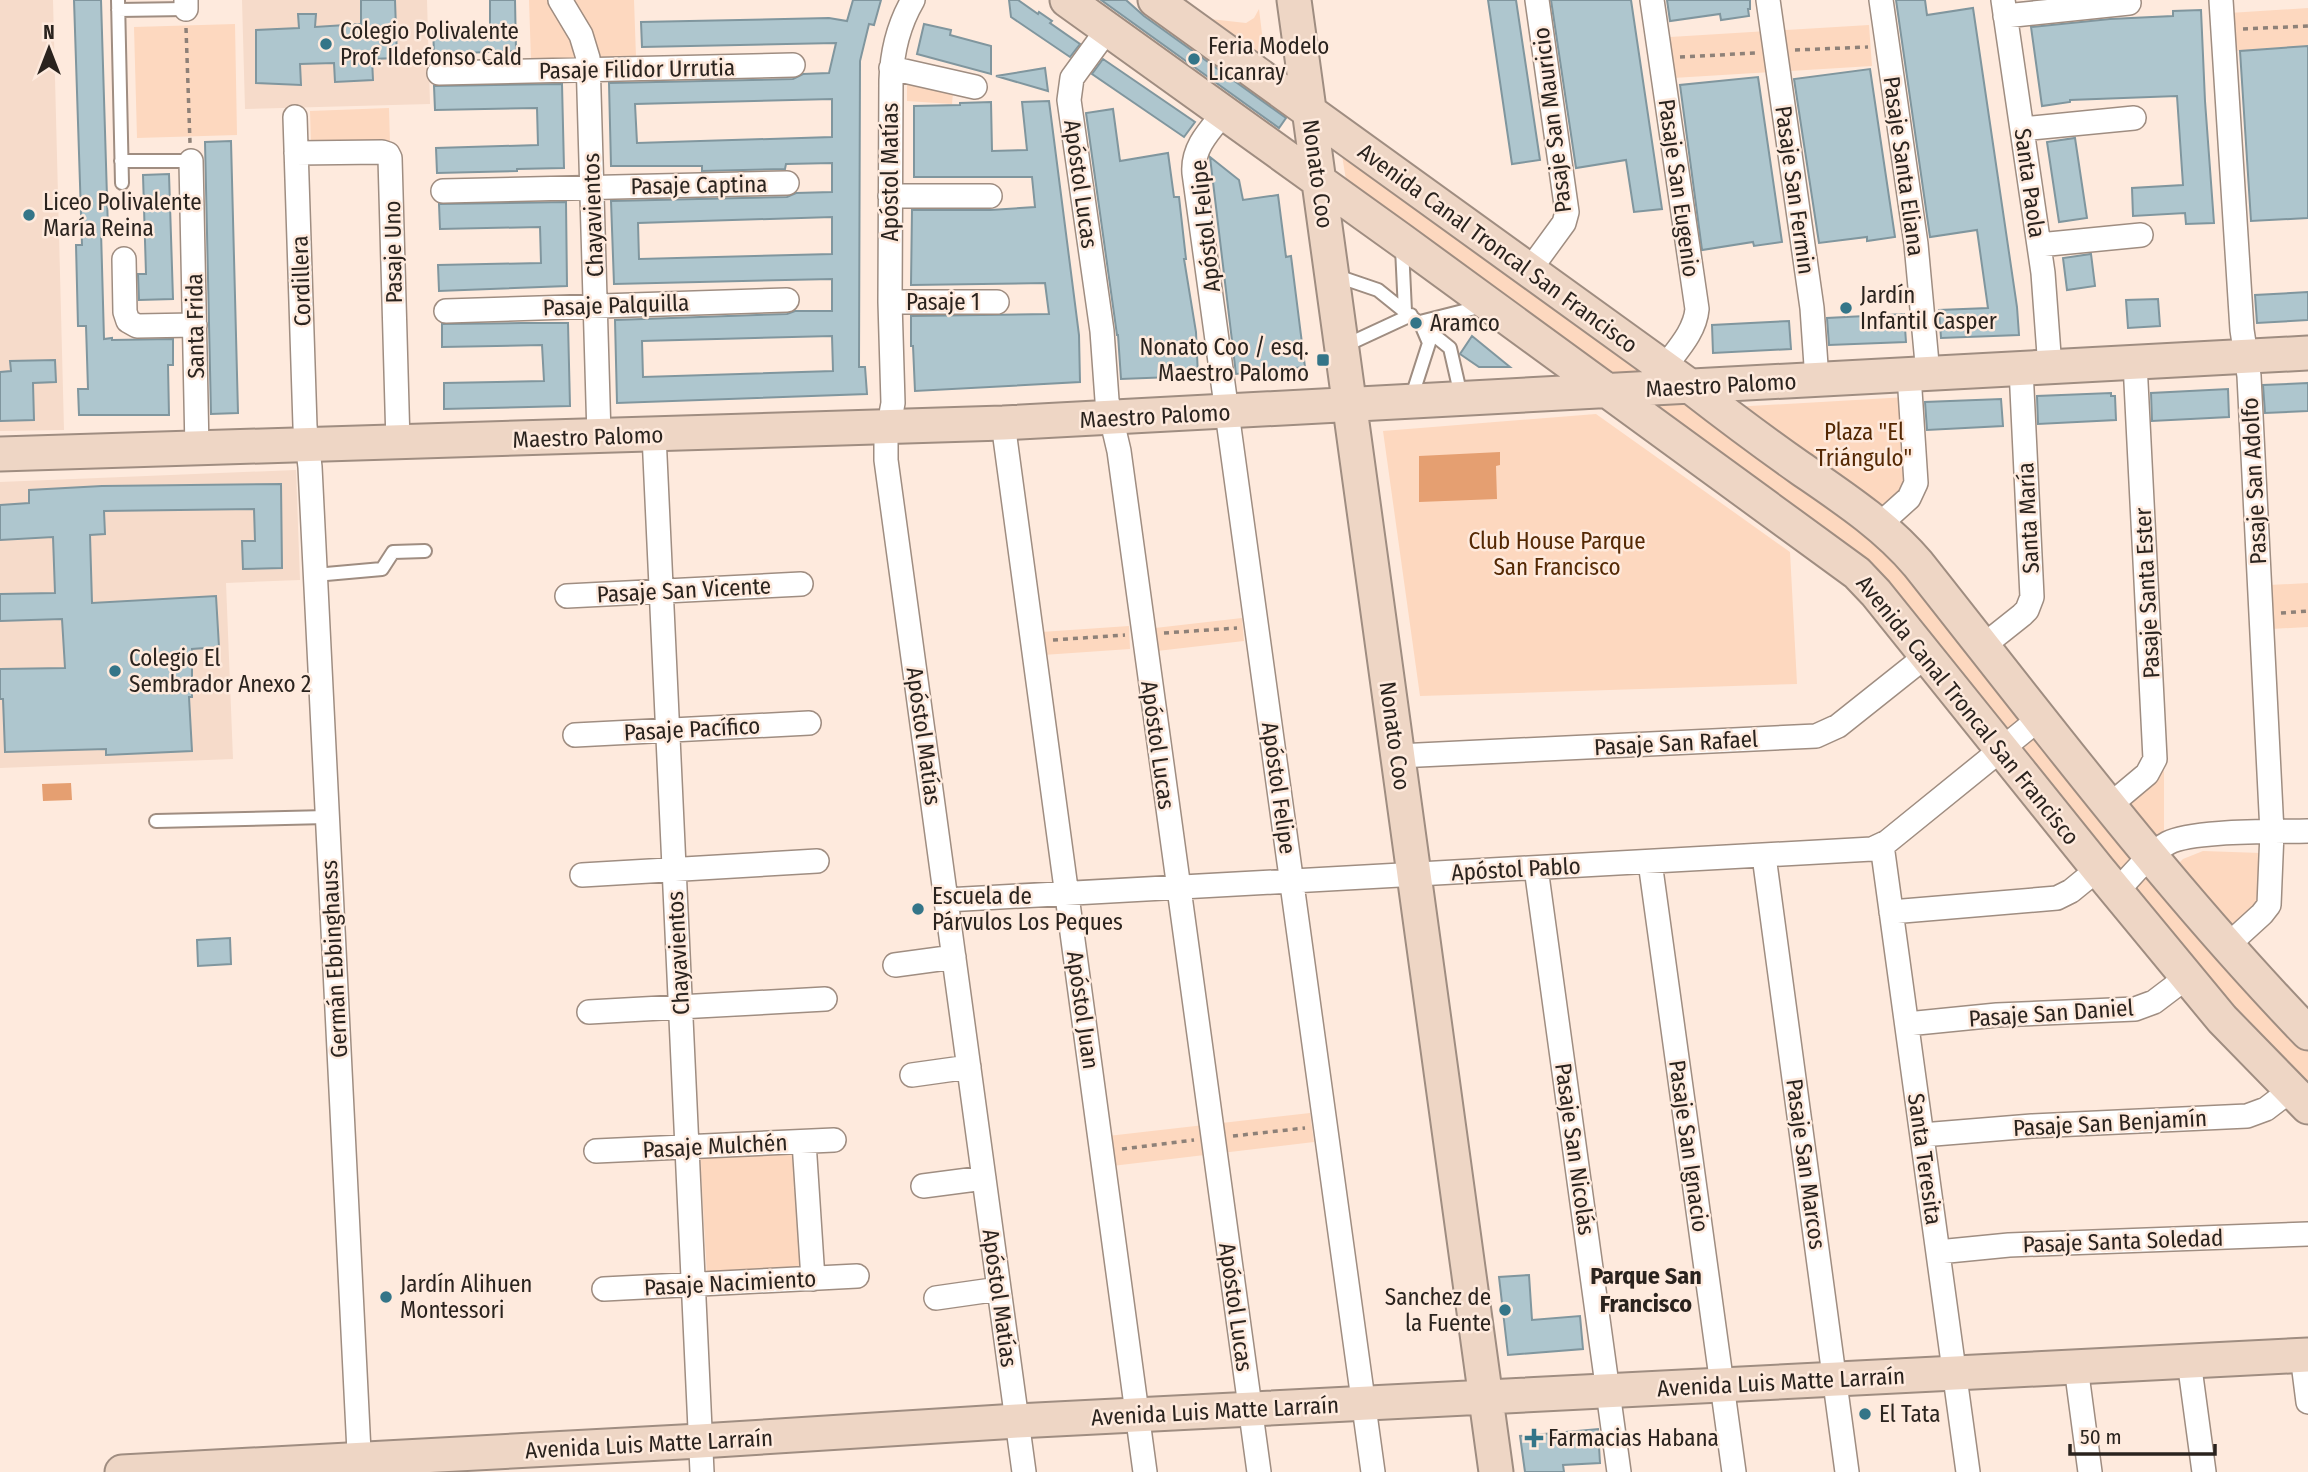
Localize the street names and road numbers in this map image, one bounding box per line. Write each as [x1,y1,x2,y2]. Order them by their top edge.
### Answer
street label: Pasaje San Mauricio [1527,26,1577,214]
street label: Pasaje Filidor Urrutia [539,53,735,85]
street label: Pasaje Santa Eliana [1878,74,1930,258]
street label: Pasaje San Eugenio [1653,97,1705,279]
street label: Apóstol Matías [876,102,904,241]
street label: Pasaje San Fermin [1769,104,1821,276]
street label: Apóstol Lucas [1058,118,1104,250]
street label: Nonato Coo [1297,118,1339,230]
street label: Santa Paola [2008,126,2052,240]
street label: Avenida Canal Troncal San Francisco [1353,137,1643,359]
street label: Chayavientos [577,152,609,277]
street label: Apóstol Felipe [1184,158,1226,294]
street label: Pasaje Captina [630,170,768,200]
street label: Pasaje Uno [378,200,408,304]
street label: Cordillera [285,235,317,327]
street label: Santa Frida [180,273,210,379]
street label: Pasaje Palquilla [542,288,690,322]
street label: Pasaje 1 [906,288,980,316]
street label: Maestro Palomo [1645,367,1797,403]
street label: Pasaje San Adolfo [2236,397,2272,565]
street label: Maestro Palomo [1079,398,1231,434]
street label: Maestro Palomo [512,420,664,454]
street label: Santa María [2011,462,2045,574]
street label: Pasaje Santa Ester [2129,507,2165,679]
street label: Avenida Canal Troncal San Francisco [1851,570,2085,850]
street label: Pasaje San Vicente [596,571,772,609]
street label: Apóstol Matías [900,665,948,807]
street label: Apóstol Lucas [1135,679,1181,811]
street label: Nonato Coo [1374,680,1416,792]
street label: Pasaje Pacífico [623,711,761,747]
street label: Apóstol Felipe [1256,720,1302,856]
street label: Pasaje San Rafael [1593,725,1759,761]
street label: Apóstol Pablo [1451,852,1581,886]
street label: Germán Ebbinghauss [315,859,353,1059]
street label: Chayavientos [661,890,695,1016]
street label: Apóstol Juan [1061,949,1105,1071]
street label: Pasaje San Daniel [1968,993,2134,1033]
street label: Pasaje San Ignacio [1663,1058,1715,1234]
street label: Pasaje San Nicolás [1549,1061,1601,1237]
street label: Pasaje San Marcos [1780,1077,1832,1251]
street label: Santa Teresita [1902,1091,1948,1227]
street label: Pasaje San Benjamín [2012,1104,2208,1142]
street label: Pasaje Mulchén [642,1128,788,1164]
street label: Pasaje Santa Soledad [2022,1224,2224,1258]
street label: Apóstol Matías [976,1227,1024,1369]
street label: Apóstol Lucas [1213,1241,1259,1373]
street label: Pasaje Nacimiento [643,1265,817,1301]
street label: Avenida Luis Matte Larraín [1656,1362,1906,1402]
street label: Avenida Luis Matte Larraín [1090,1391,1340,1431]
street label: Avenida Luis Matte Larraín [524,1424,774,1464]

